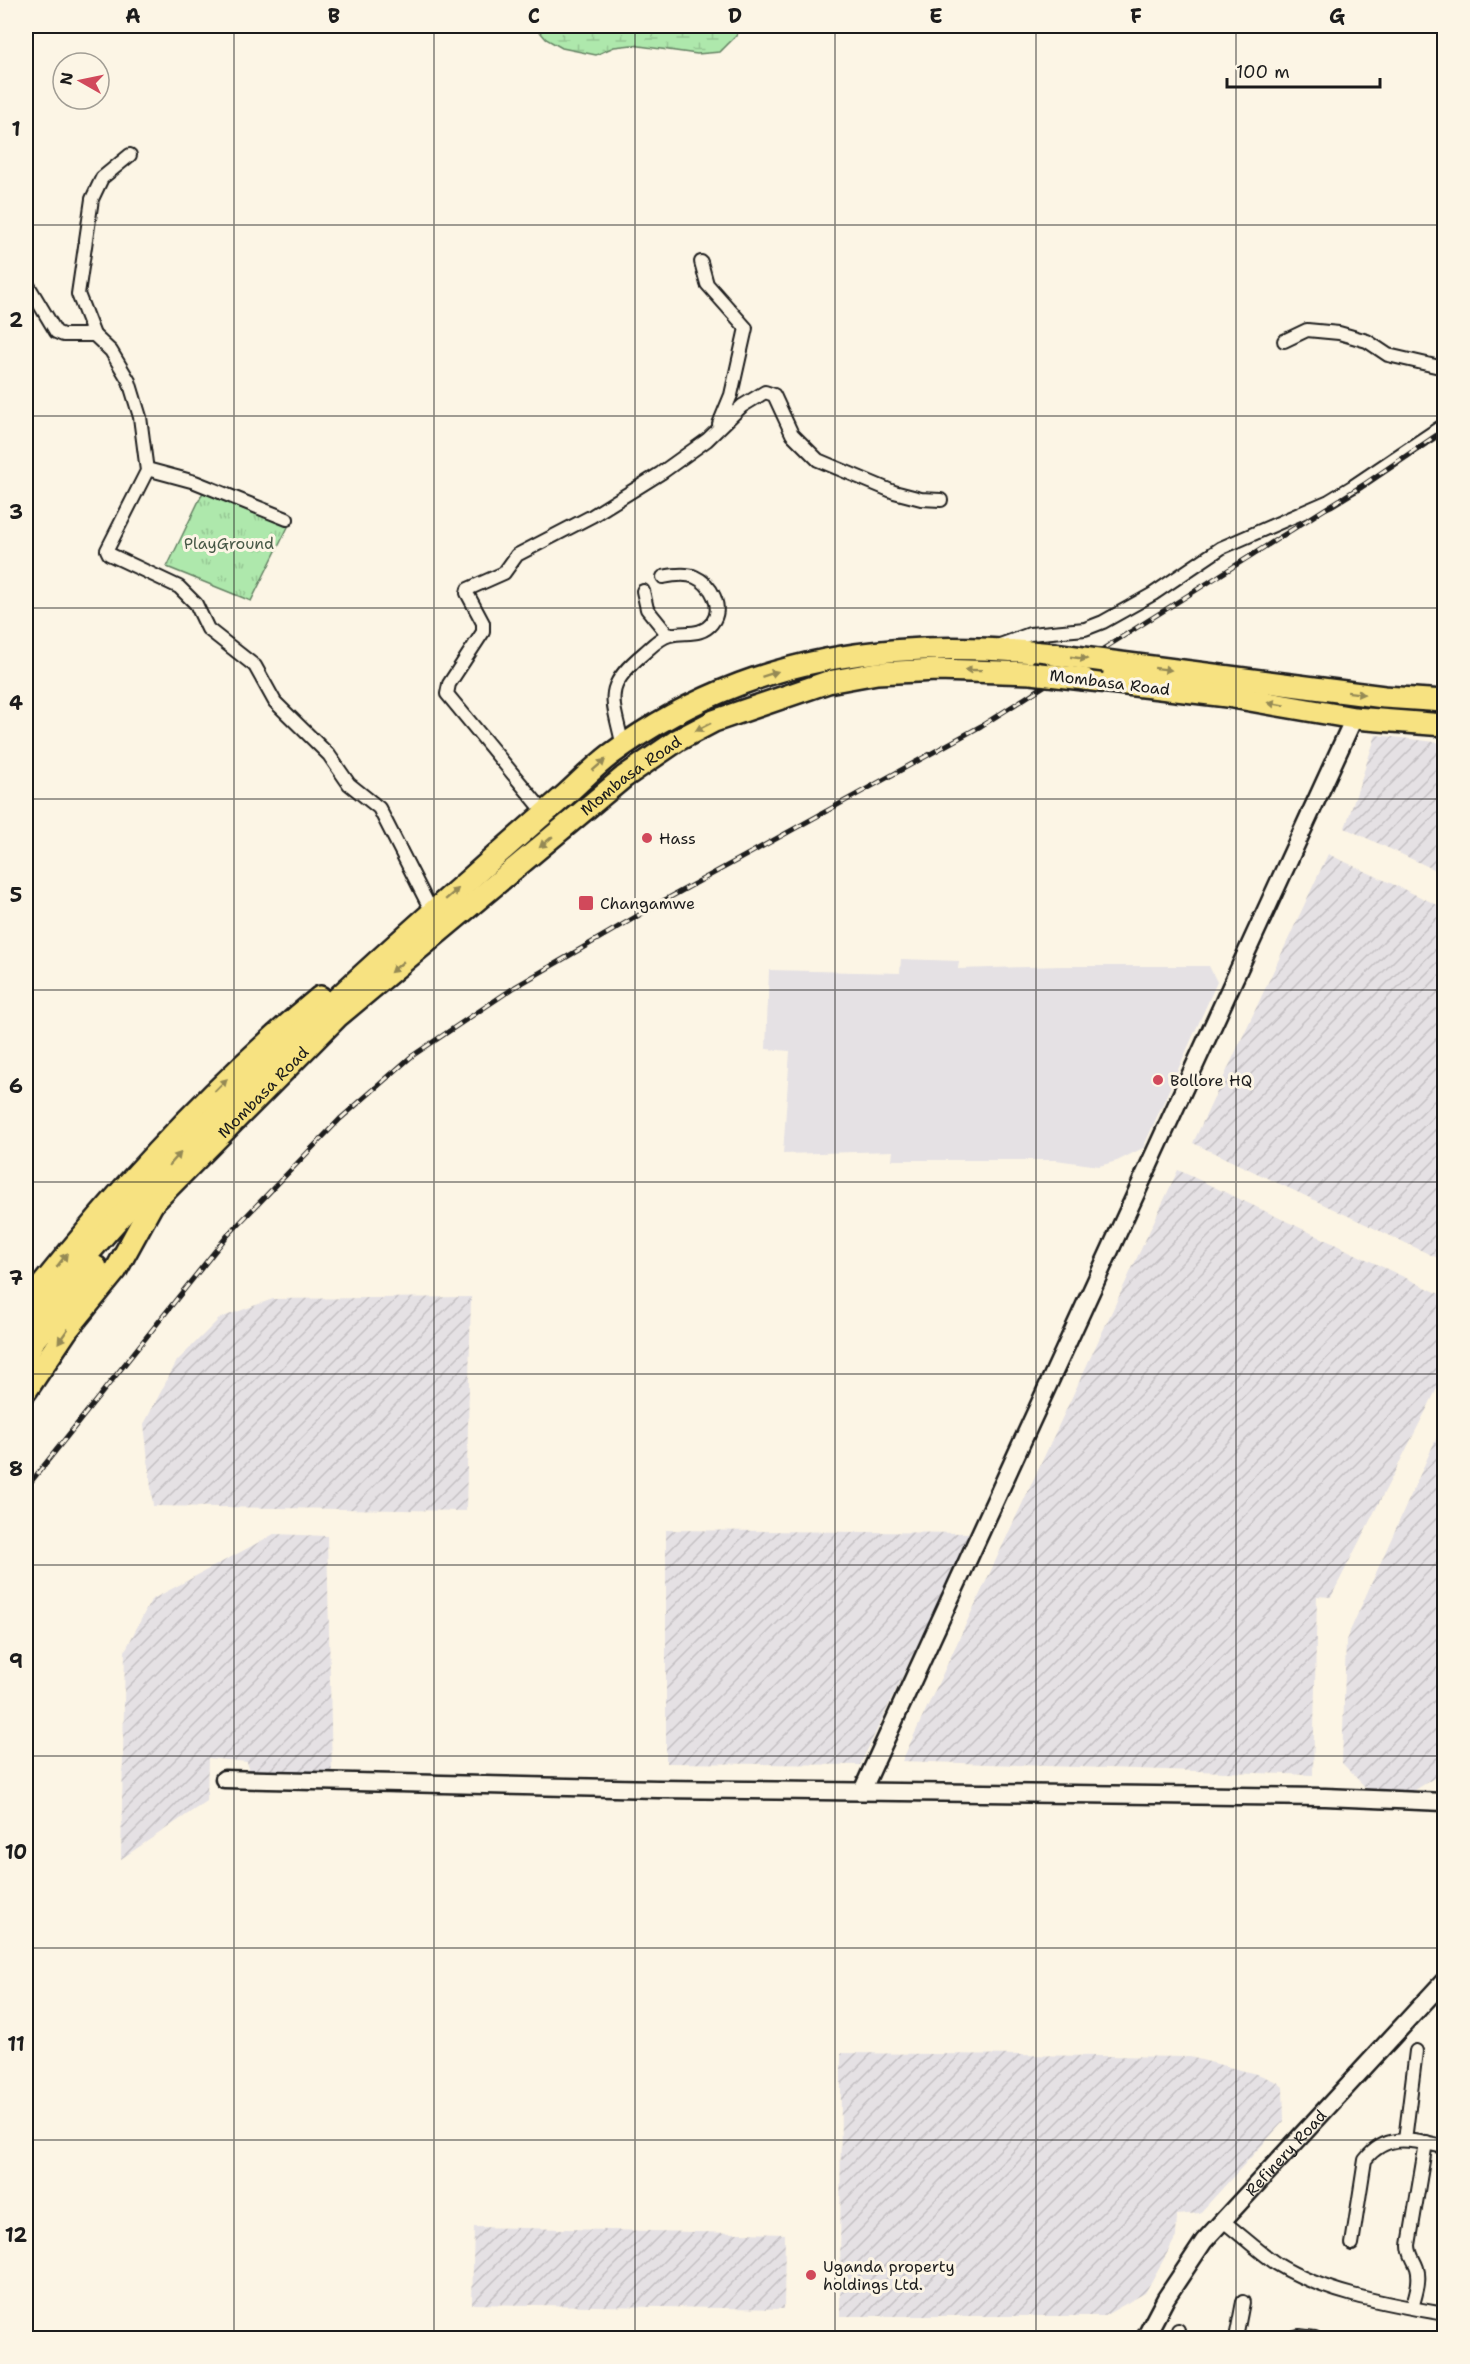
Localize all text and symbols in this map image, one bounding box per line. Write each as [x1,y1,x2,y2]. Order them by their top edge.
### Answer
text: A [125,3,141,29]
text: B [328,3,340,29]
text: C [528,3,540,29]
text: D [728,3,742,29]
text: E [929,3,943,29]
text: F [1130,3,1142,29]
text: G [1329,3,1345,29]
north arrow [51,51,111,111]
scale bar [1227,51,1380,89]
text: 100 m [1236,60,1290,84]
text: N [55,71,78,87]
text: 1 [11,116,21,142]
text: 2 [9,307,23,333]
text: 3 [9,499,23,525]
park label: PlayGround [184,533,274,554]
one-way arrow [1069,653,1088,662]
one-way arrow [1153,664,1172,673]
one-way arrow [964,665,983,675]
street label: Mombasa Road [1048,665,1171,700]
one-way arrow [761,669,779,679]
one-way arrow [1347,689,1366,698]
text: 4 [9,690,23,716]
one-way arrow [1266,700,1285,709]
one-way arrow [694,722,711,732]
street label: Mombasa Road [576,731,686,820]
one-way arrow [591,759,606,772]
place label: Hass [659,828,696,849]
marker: Hass [640,831,654,845]
one-way arrow [539,835,554,848]
text: 5 [10,882,22,908]
one-way arrow [445,887,460,901]
place label: Changamwe [600,893,695,914]
marker: Changamwe [577,894,595,912]
one-way arrow [390,960,405,973]
street label: Mombasa Road [213,1042,313,1143]
place label: Bollore HQ [1170,1070,1252,1091]
text: 6 [9,1073,23,1099]
marker: Bollore HQ [1151,1073,1165,1087]
one-way arrow [213,1078,227,1092]
one-way arrow [167,1152,181,1166]
one-way arrow [55,1253,67,1268]
text: 7 [9,1265,23,1291]
one-way arrow [58,1328,69,1344]
text: 8 [9,1456,23,1482]
text: 9 [9,1648,23,1674]
text: 10 [5,1839,27,1865]
text: 11 [7,2031,25,2057]
street label: Refinery Road [1241,2105,1331,2201]
text: 12 [5,2222,27,2248]
place label: Uganda property holdings Ltd. [823,2256,955,2295]
marker: Uganda property holdings Ltd. [804,2268,818,2282]

